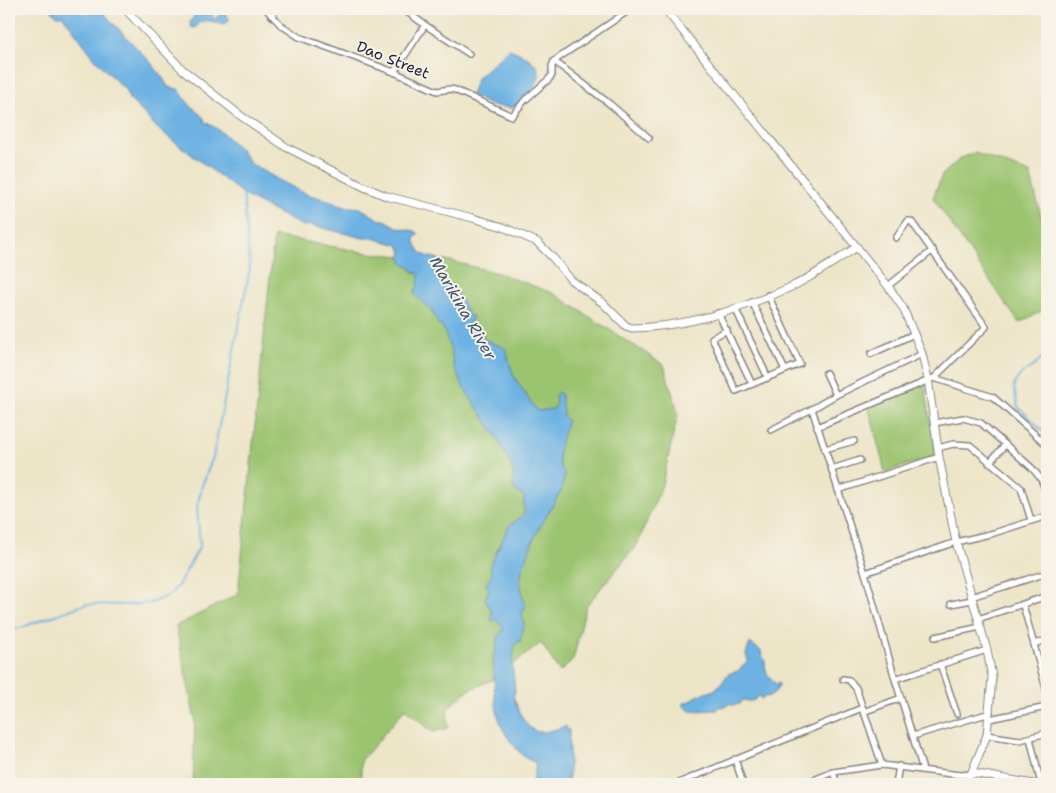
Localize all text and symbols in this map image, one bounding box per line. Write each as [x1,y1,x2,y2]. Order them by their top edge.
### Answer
street label: Dao Street [354,36,432,84]
water label: Marikina River [425,252,501,364]

